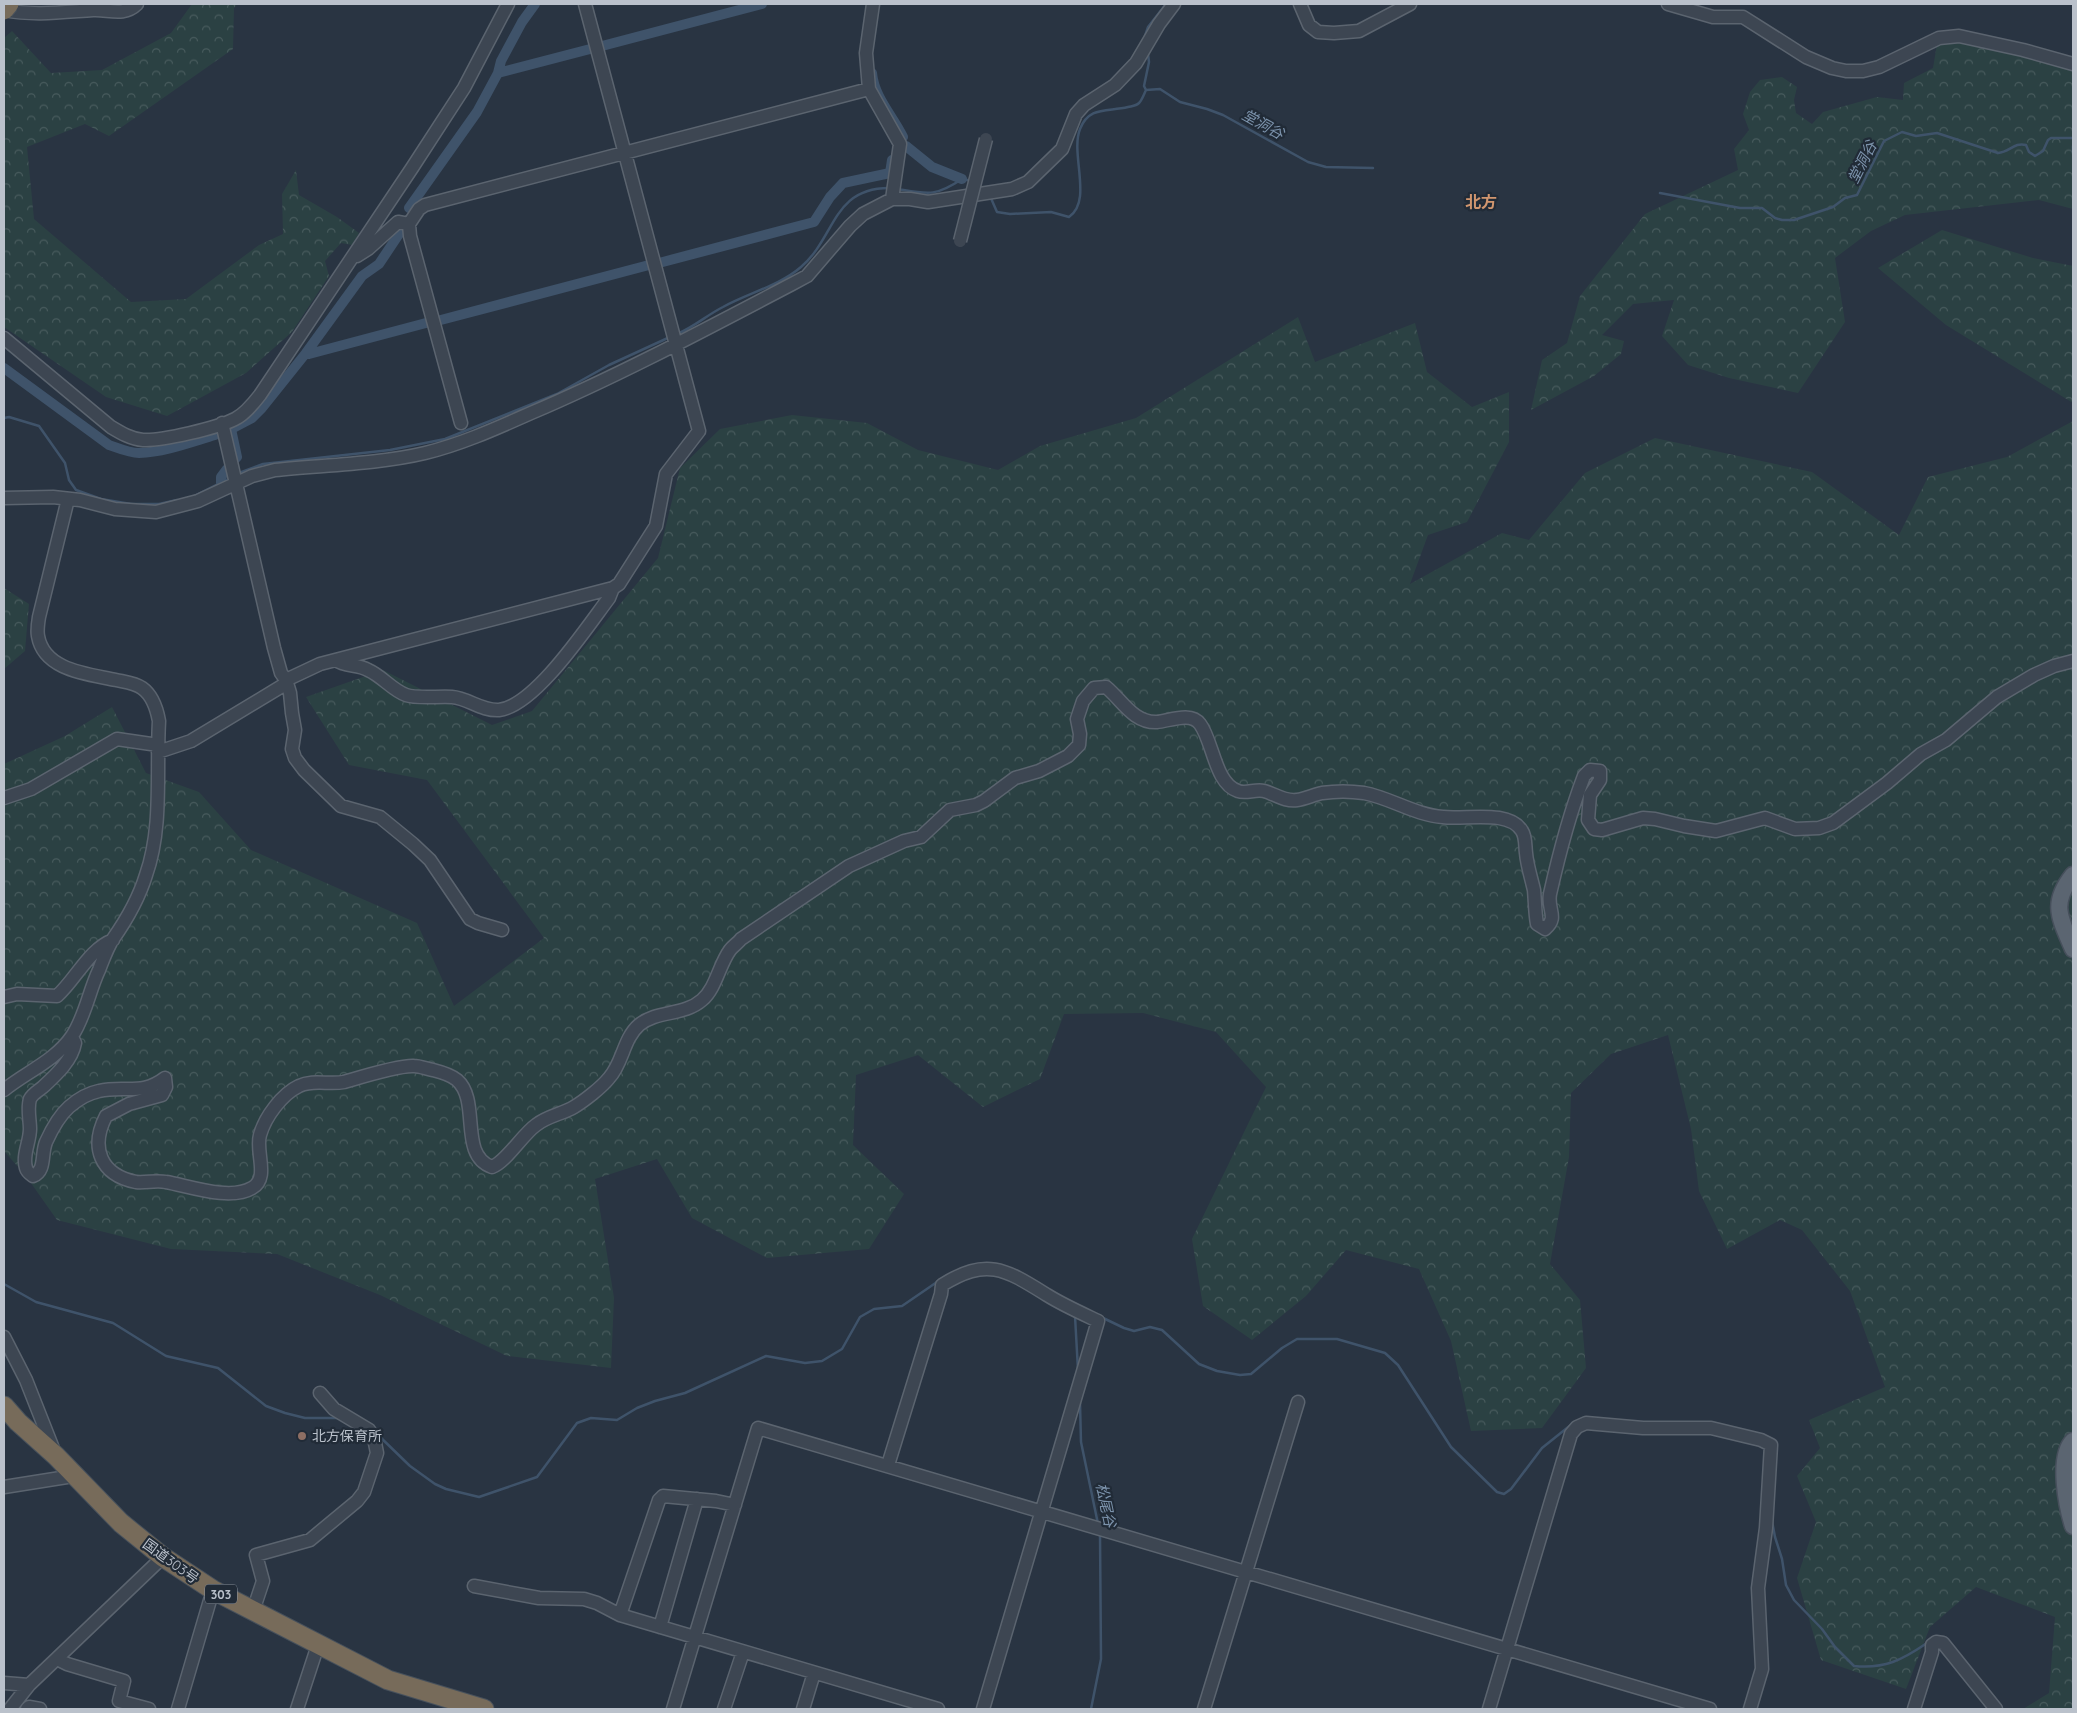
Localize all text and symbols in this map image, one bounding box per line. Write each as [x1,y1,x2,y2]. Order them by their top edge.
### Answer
water label: 堂洞谷 [1239,105,1289,144]
water label: 堂洞谷 [1843,136,1882,186]
district label: 北方 [1465,192,1497,212]
place label: 北方保育所 [312,1427,382,1445]
marker: 北方保育所 [296,1430,308,1442]
water label: 松尾谷 [1092,1481,1120,1531]
street label: 国道303号 [139,1535,203,1587]
road number: 303 [205,1585,237,1604]

